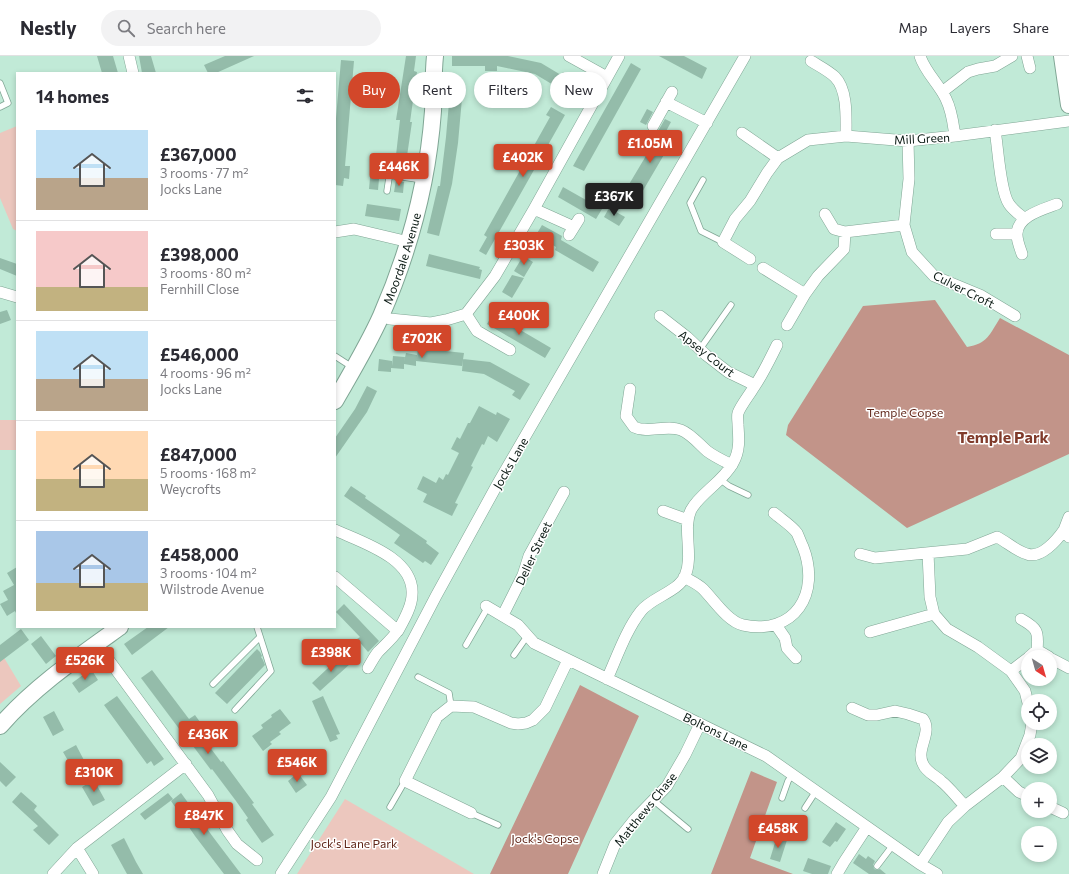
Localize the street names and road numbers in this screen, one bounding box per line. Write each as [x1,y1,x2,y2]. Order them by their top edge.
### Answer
street label: Mill Green [894,130,950,146]
street label: Moordale Avenue [380,211,423,306]
street label: Culver Croft [931,268,997,310]
street label: Apsey Court [676,327,738,379]
street label: Jocks Lane [490,435,531,492]
street label: Deller Street [512,519,554,587]
street label: Boltons Lane [681,709,751,753]
street label: Matthews Chase [611,769,679,849]

